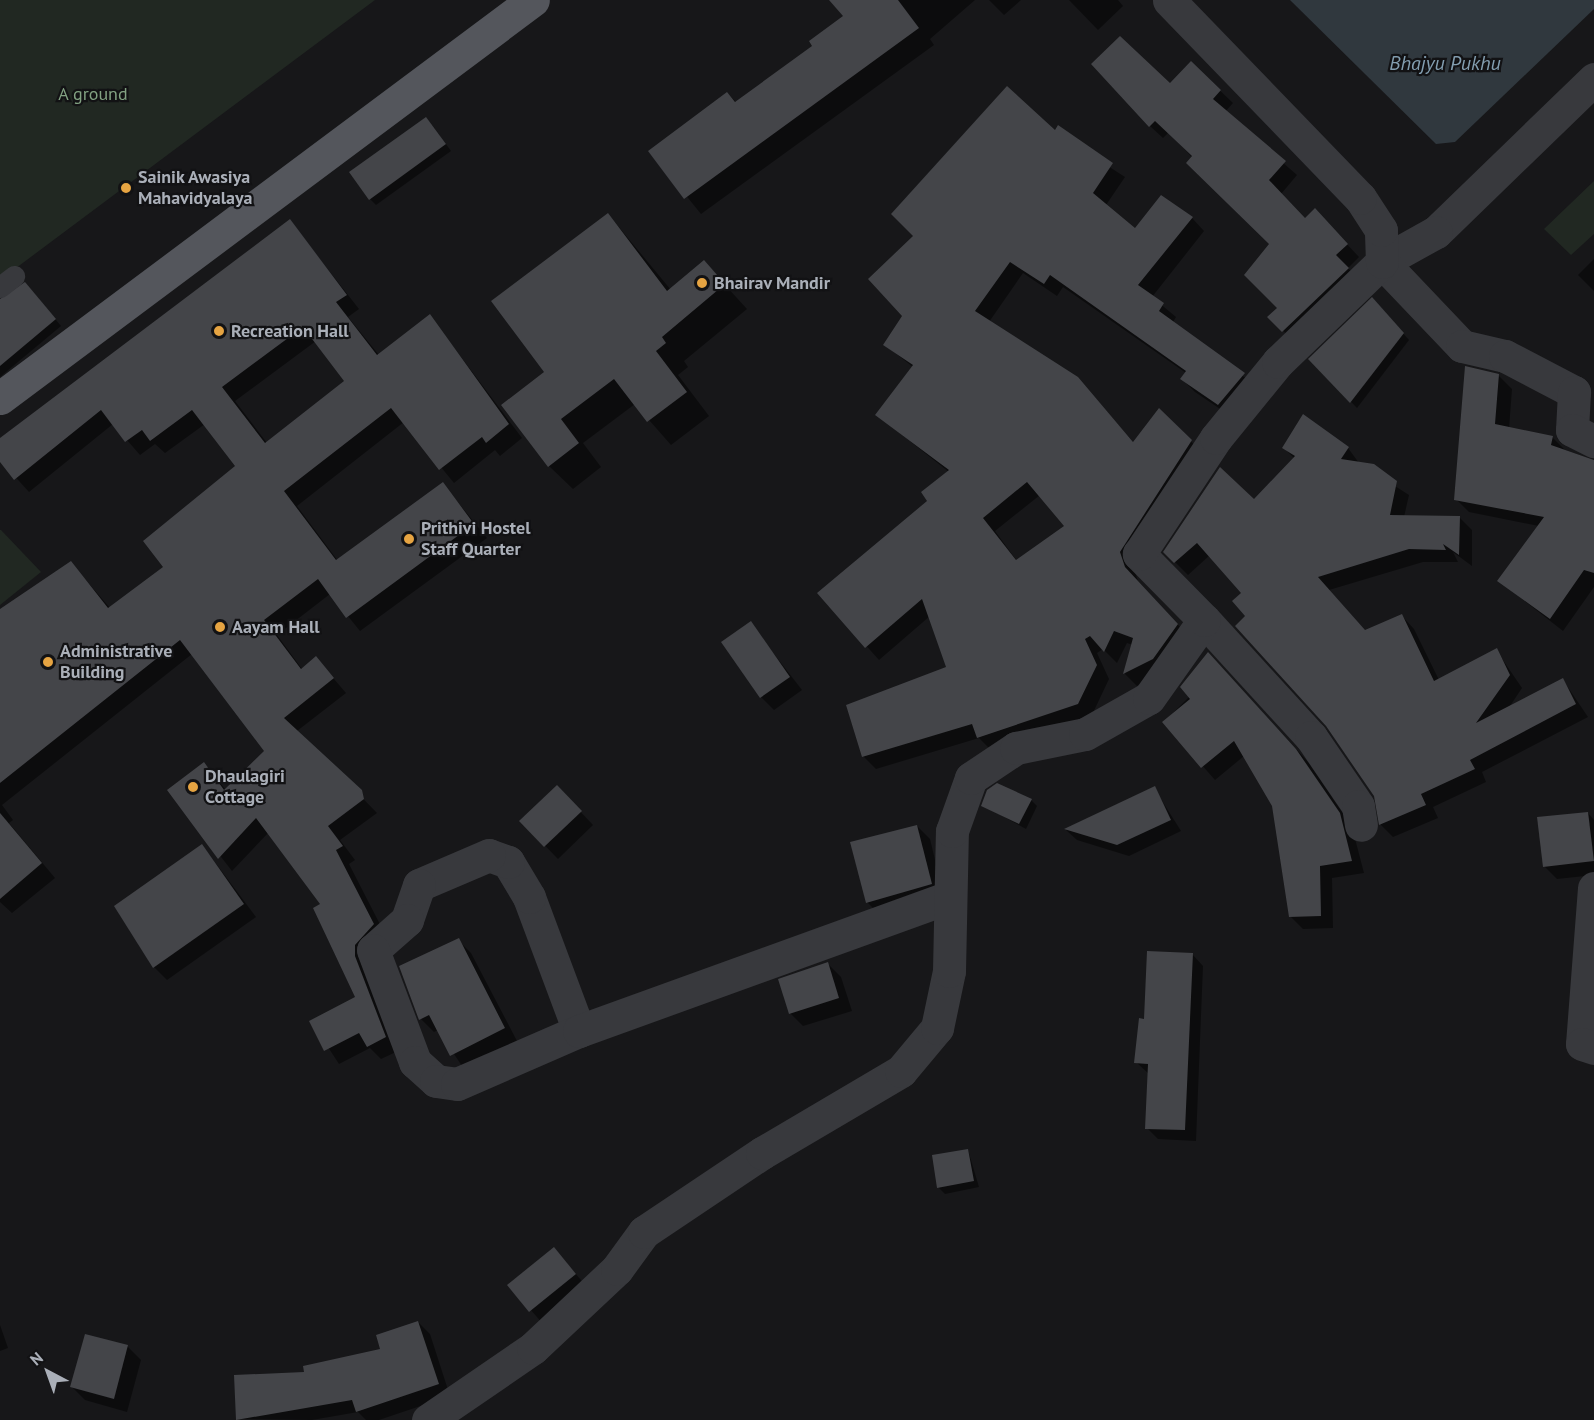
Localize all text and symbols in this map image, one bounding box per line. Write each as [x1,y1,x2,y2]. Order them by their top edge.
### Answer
water label: Bhajyu Pukhu [1389,51,1501,75]
park label: A ground [58,83,128,105]
place label: Sainik Awasiya Mahavidyalaya [138,167,252,210]
marker: Sainik Awasiya Mahavidyalaya [119,181,133,195]
place label: Bhairav Mandir [714,272,831,294]
marker: Bhairav Mandir [695,276,709,290]
place label: Recreation Hall [231,320,349,342]
marker: Recreation Hall [212,324,226,338]
place label: Prithivi Hostel Staff Quarter [421,518,530,560]
marker: Prithivi Hostel Staff Quarter [402,532,416,546]
place label: Aayam Hall [232,616,320,638]
marker: Aayam Hall [213,620,227,634]
place label: Administrative Building [60,641,172,684]
marker: Administrative Building [41,655,55,669]
place label: Dhaulagiri Cottage [205,766,285,808]
marker: Dhaulagiri Cottage [186,780,200,794]
north arrow [18,1342,78,1402]
text: N [26,1347,47,1369]

